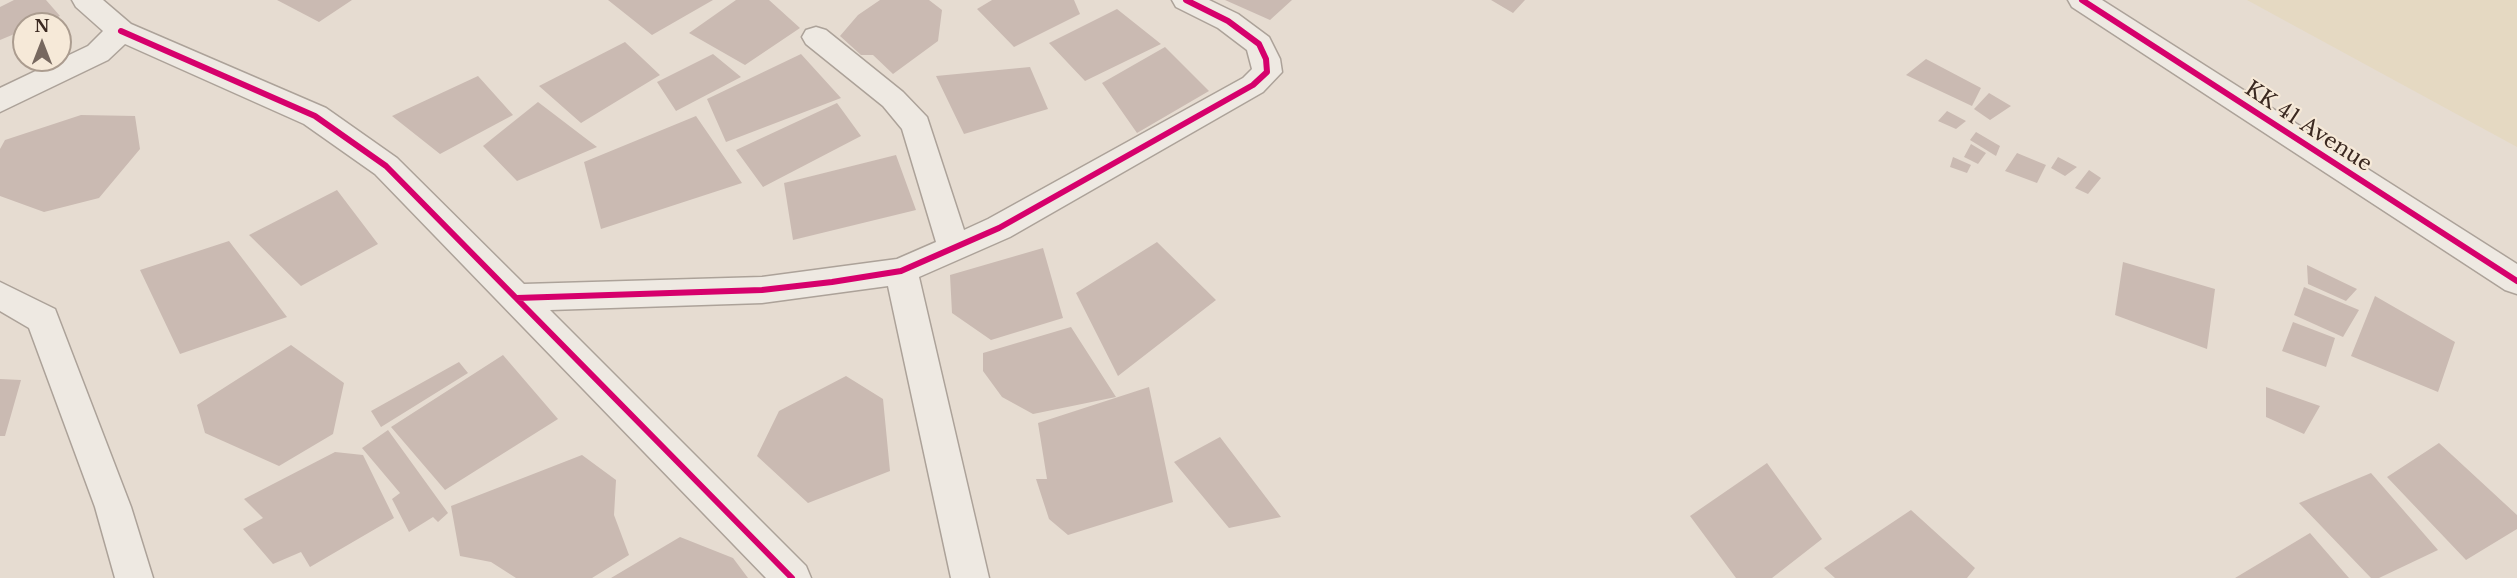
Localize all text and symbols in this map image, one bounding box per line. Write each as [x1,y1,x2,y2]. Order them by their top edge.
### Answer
north arrow [12,12,72,72]
text: N [34,16,50,36]
street label: KK 41 Avenue [2240,77,2376,177]

